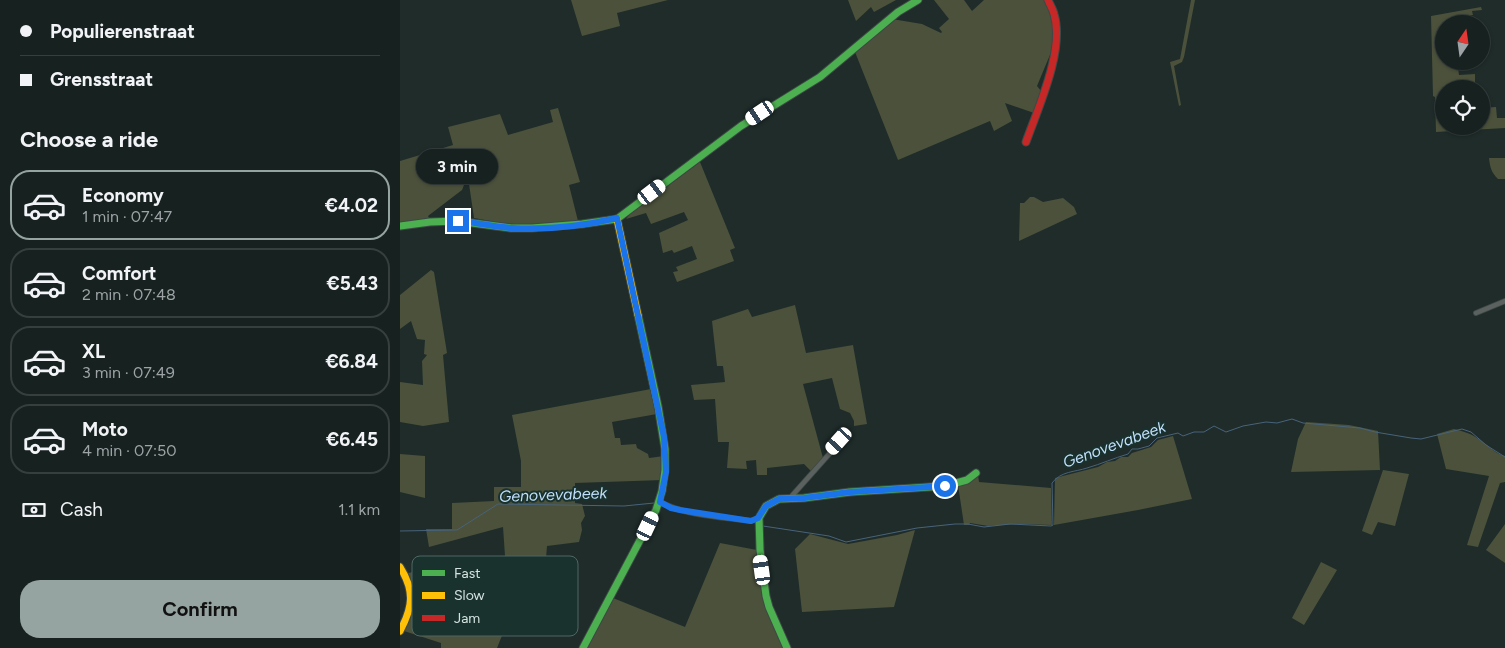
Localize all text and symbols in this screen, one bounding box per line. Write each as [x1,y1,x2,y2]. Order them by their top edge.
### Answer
north arrow [1435,15,1490,70]
map controls [1435,15,1490,135]
text: Populierenstraat [50,20,195,43]
text: Grensstraat [50,68,153,91]
button: locate [1435,80,1490,135]
car [743,98,776,128]
text: Choose a ride [20,126,158,153]
callout: 3 min [417,148,499,184]
text: 3 min [437,157,477,176]
car [635,177,668,207]
icon: car [22,183,67,228]
text: Economy [82,184,164,207]
text: €4.02 [325,194,378,217]
text: 1 min · 07:47 [82,207,172,226]
route end [447,210,469,232]
icon: car [22,261,67,306]
text: Comfort [82,262,157,285]
text: €5.43 [326,272,378,295]
text: 2 min · 07:48 [82,285,176,304]
icon: car [22,339,67,384]
text: XL [82,340,105,363]
text: €6.84 [325,350,378,373]
text: 3 min · 07:49 [82,363,175,382]
icon: car [22,417,67,462]
water label: Genovevabeek [1060,417,1169,472]
text: Moto [82,418,128,441]
car [823,425,854,457]
text: €6.45 [326,428,378,451]
text: 4 min · 07:50 [82,441,176,460]
route start [934,475,956,497]
water label: Genovevabeek [499,483,609,506]
icon: cash [20,496,48,524]
text: Cash [60,498,103,521]
text: 1.1 km [338,500,380,519]
car [634,509,661,543]
car [752,554,771,586]
legend [412,556,578,636]
text: Fast [454,565,480,582]
button: Confirm [20,580,380,638]
text: Slow [454,587,485,604]
text: Jam [454,610,480,627]

